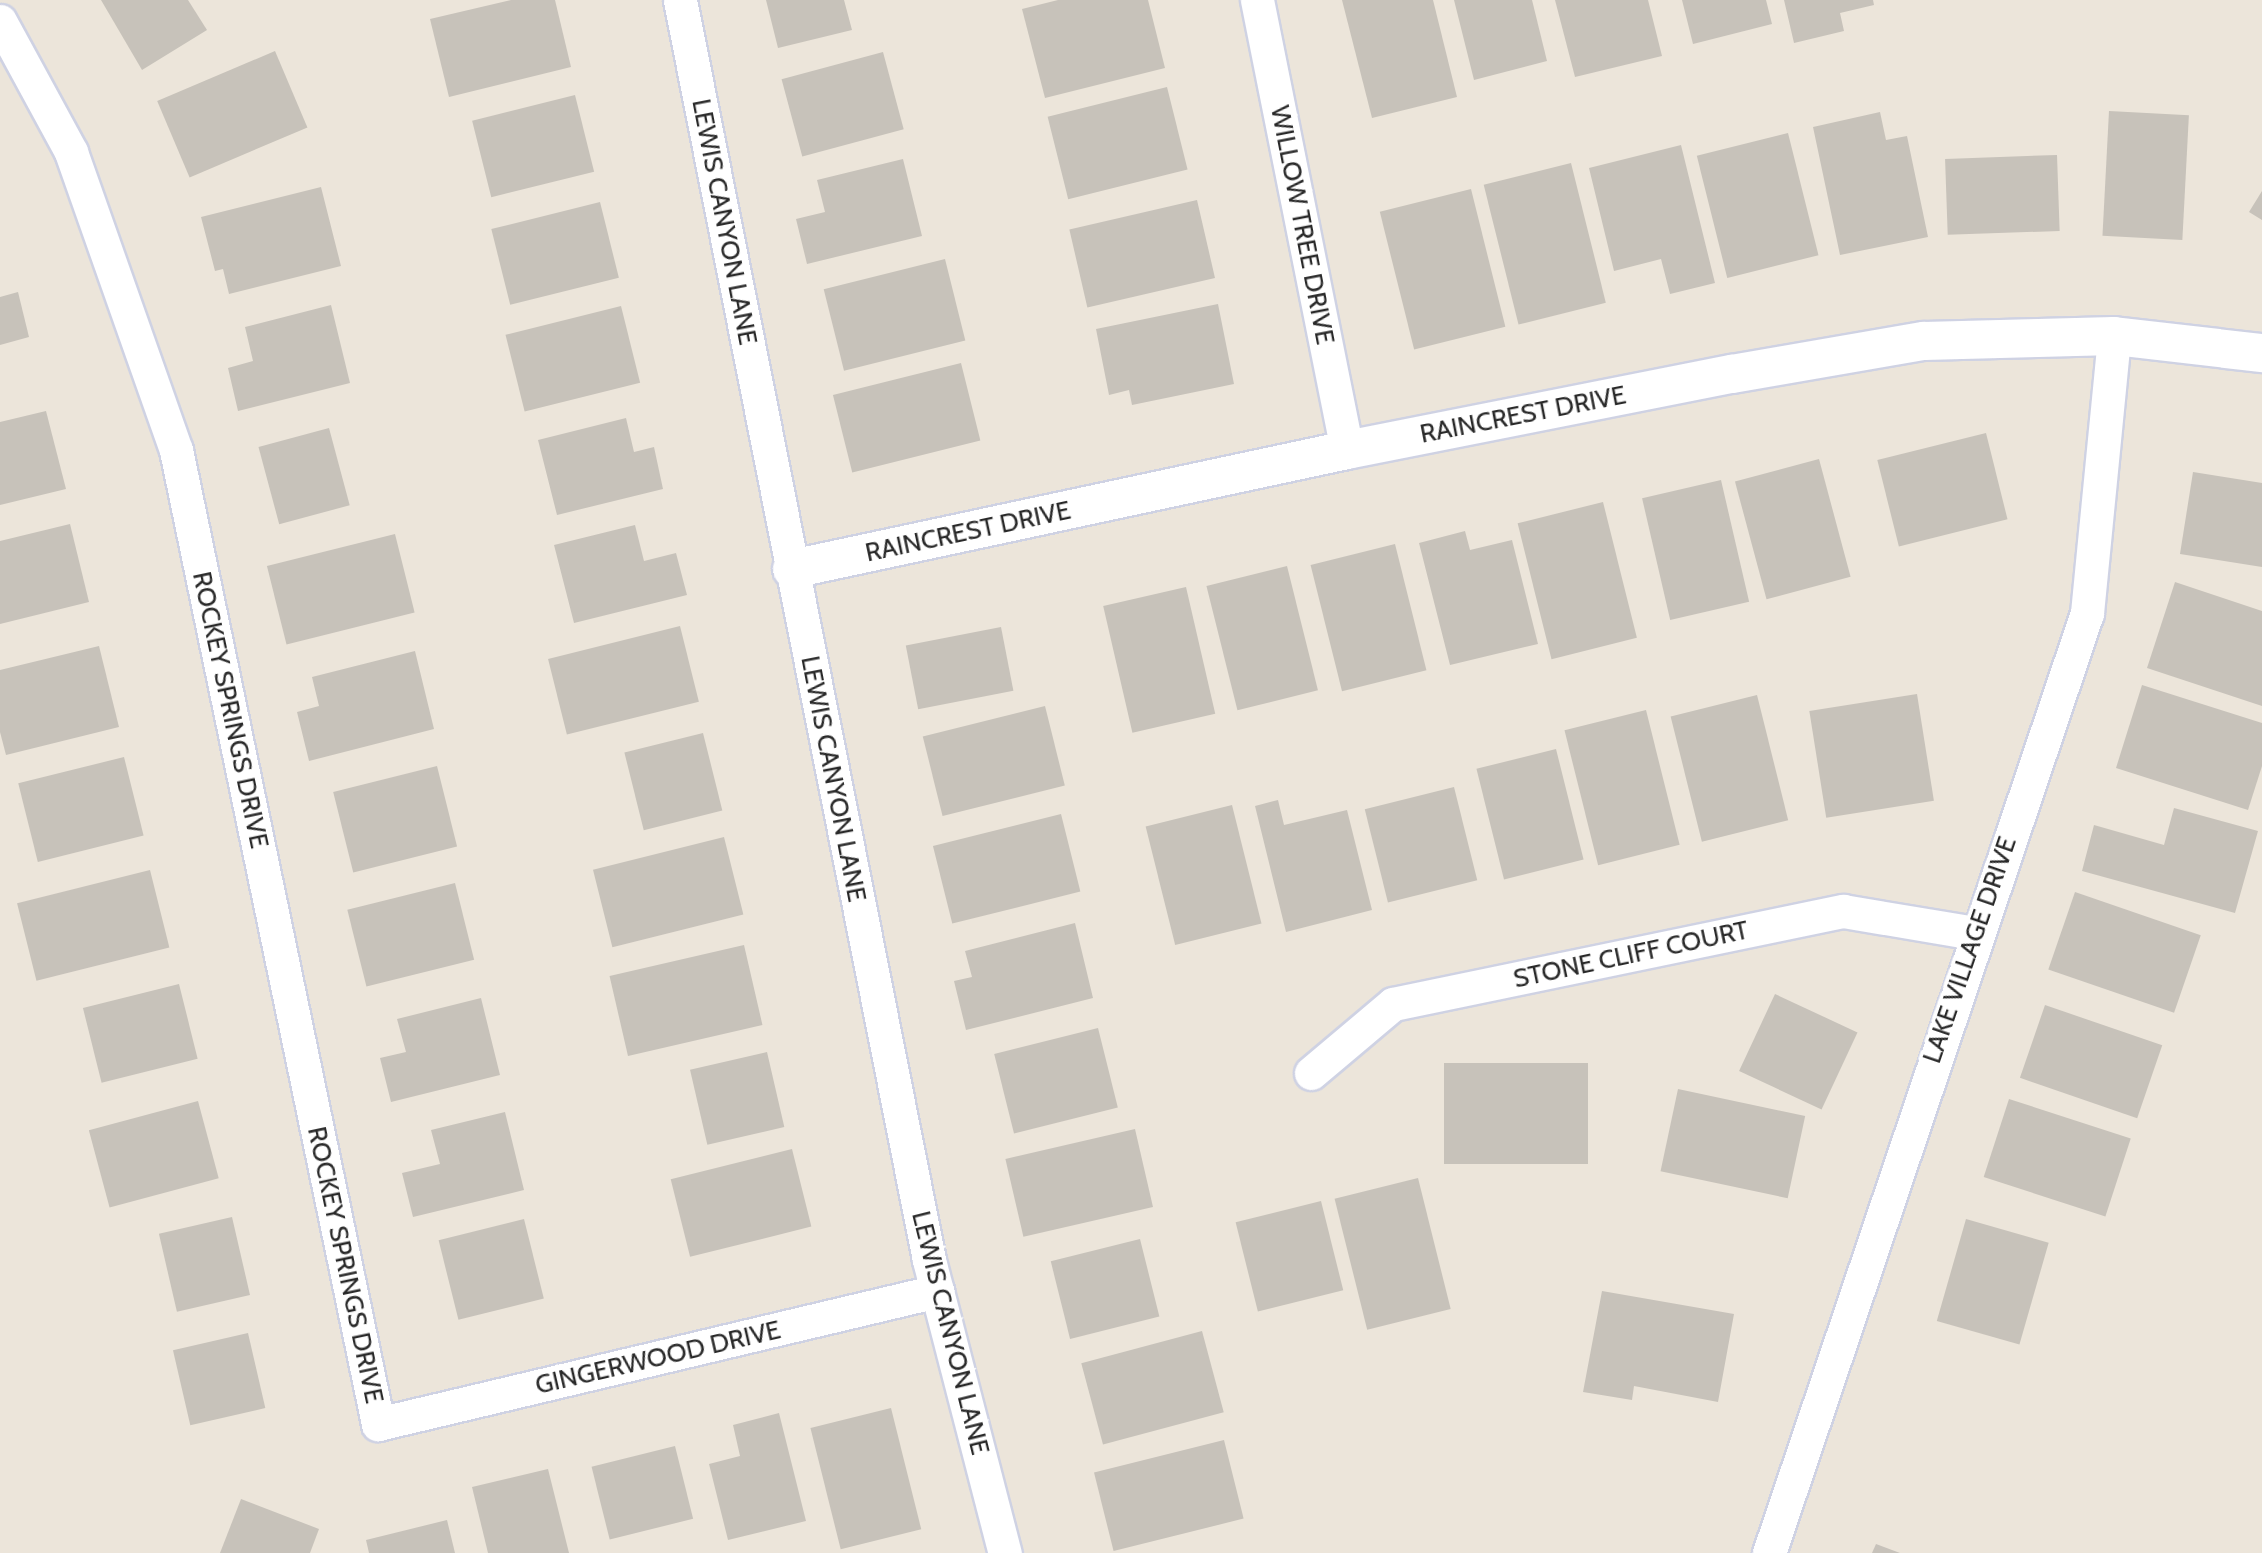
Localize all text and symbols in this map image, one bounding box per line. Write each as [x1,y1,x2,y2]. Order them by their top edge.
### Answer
street label: LEWIS CANYON LANE [685,96,763,348]
street label: WILLOW TREE DRIVE [1264,103,1340,347]
street label: RAINCREST DRIVE [1417,380,1629,450]
street label: RAINCREST DRIVE [862,495,1074,569]
street label: ROCKEY SPRINGS DRIVE [185,569,275,851]
street label: LEWIS CANYON LANE [794,653,872,905]
street label: LAKE VILLAGE DRIVE [1917,833,2023,1067]
street label: STONE CLIFF COURT [1511,915,1751,995]
street label: ROCKEY SPRINGS DRIVE [300,1124,390,1406]
street label: LEWIS CANYON LANE [905,1208,995,1458]
street label: GINGERWOOD DRIVE [532,1315,784,1401]

